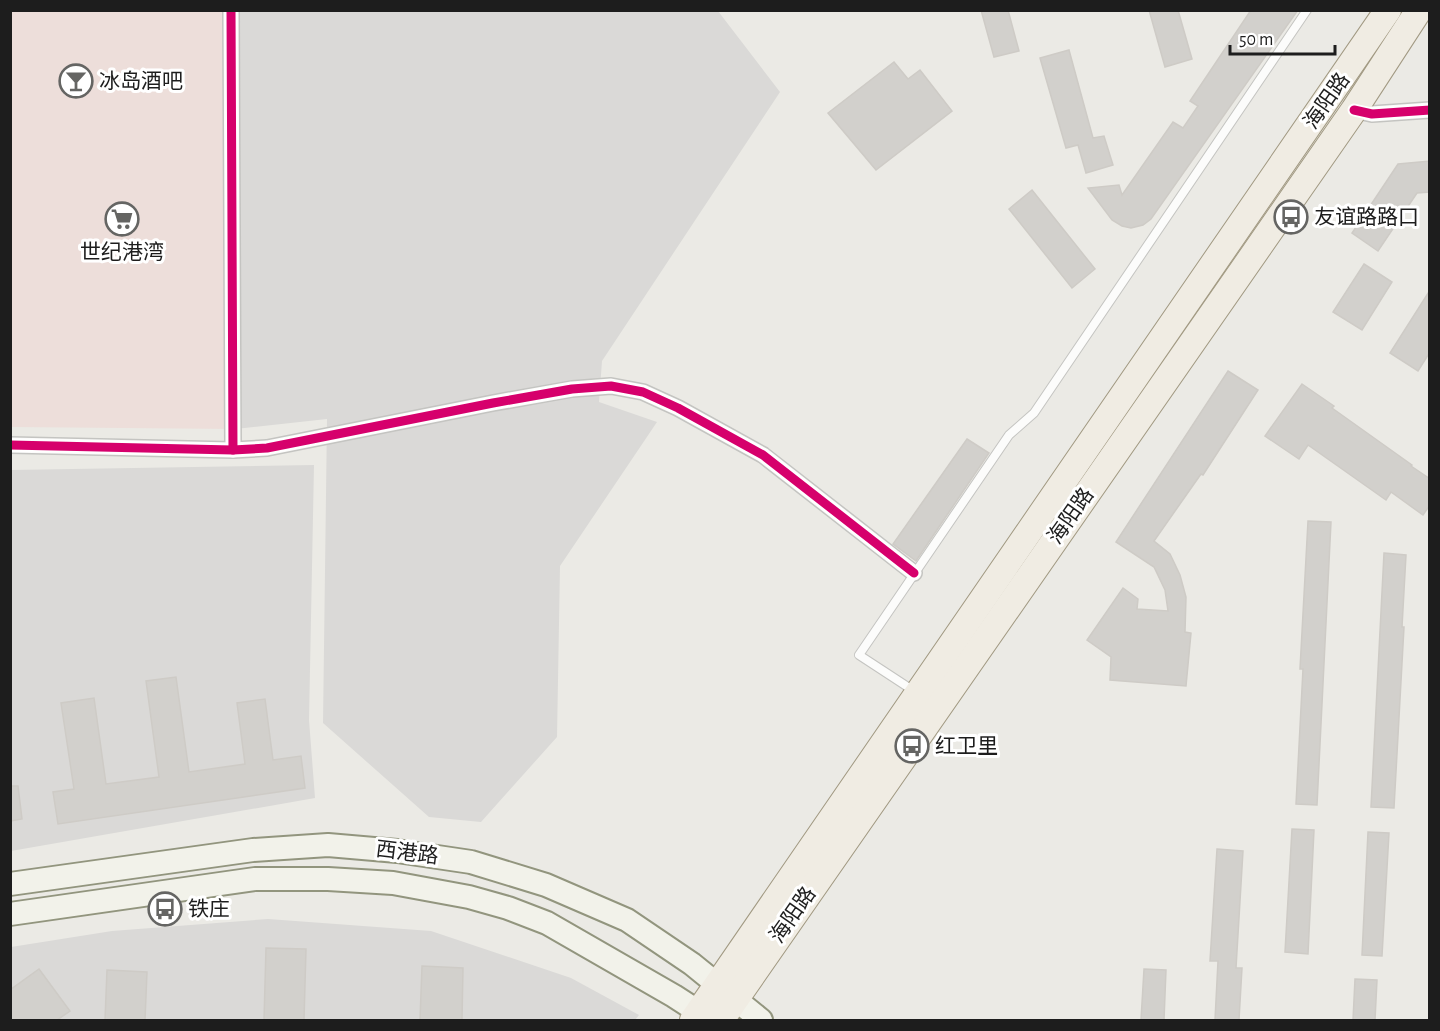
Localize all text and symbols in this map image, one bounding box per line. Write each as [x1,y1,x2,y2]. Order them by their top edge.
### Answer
scale bar [1230,18,1335,56]
text: 50 m [1239,31,1273,49]
bar icon: 冰岛酒吧 [58,63,94,99]
street label: 海阳路 [1300,69,1354,133]
place label: 冰岛酒吧 [99,70,183,92]
bus stop icon: 友谊路路口 [1273,199,1309,235]
supermarket icon: 世纪港湾 [104,201,140,237]
place label: 友谊路路口 [1314,206,1419,228]
place label: 世纪港湾 [80,241,164,263]
street label: 海阳路 [1044,484,1098,548]
bus stop icon: 红卫里 [894,728,930,764]
place label: 红卫里 [935,735,998,757]
street label: 西港路 [374,838,440,867]
street label: 海阳路 [766,883,820,947]
bus stop icon: 铁庄 [147,891,183,927]
place label: 铁庄 [188,898,230,920]

